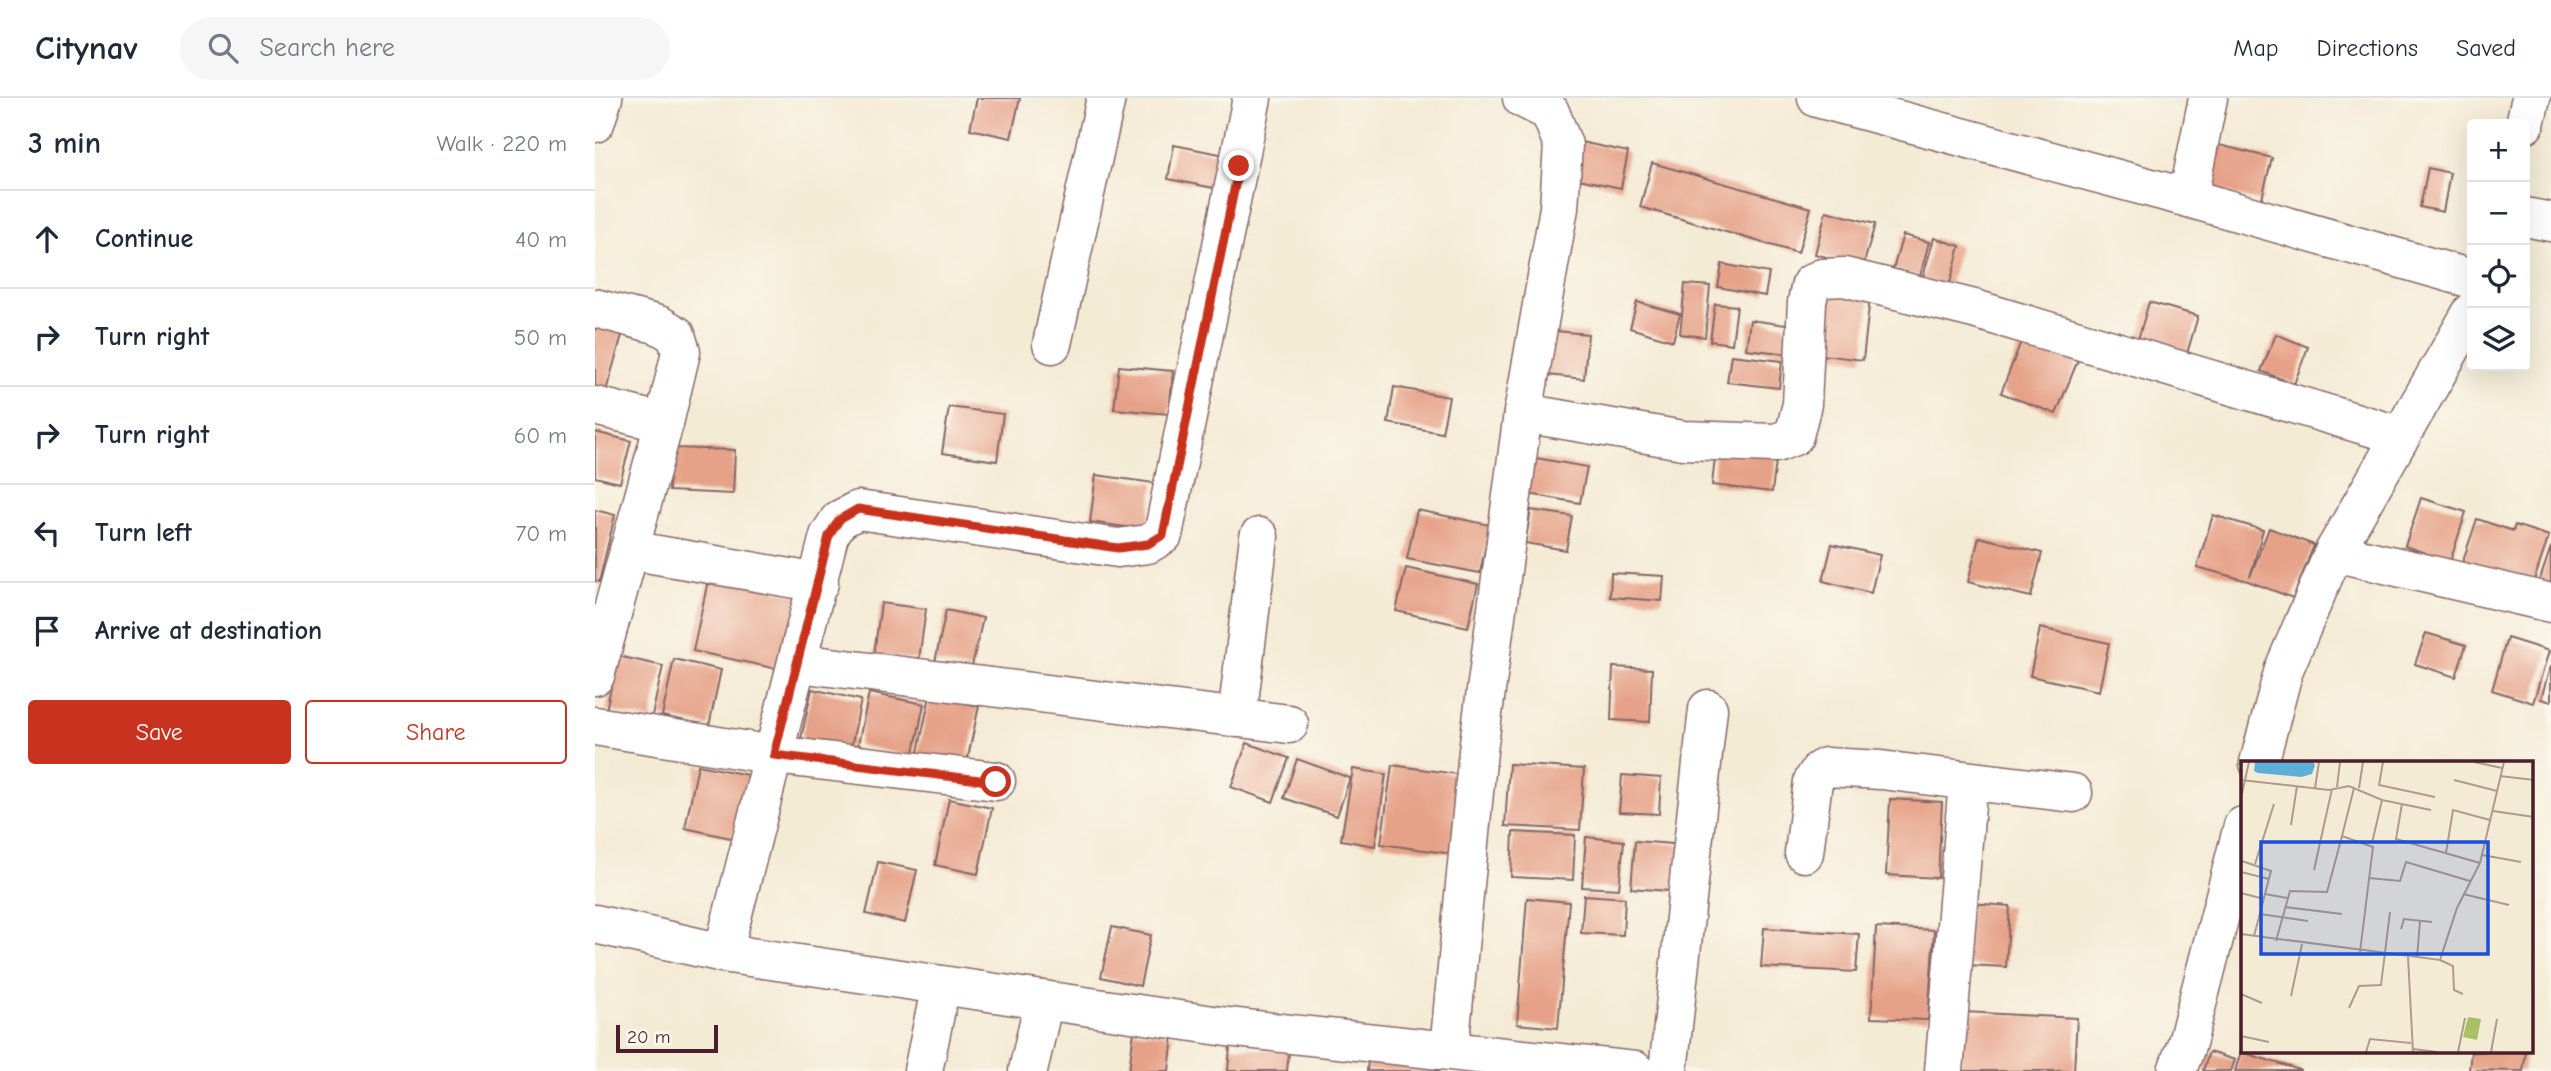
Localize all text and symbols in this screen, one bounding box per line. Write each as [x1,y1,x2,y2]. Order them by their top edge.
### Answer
search box [180,17,670,80]
text: Citynav [35,29,138,67]
icon: search [204,29,242,67]
text: Search here [260,33,395,63]
text: Map [2233,34,2279,62]
text: Directions [2317,34,2418,62]
text: Saved [2456,34,2516,62]
map controls [2467,119,2530,371]
button: + [2467,119,2530,182]
text: 3 min [28,126,101,161]
text: Walk · 220 m [436,130,567,157]
route end [1223,150,1254,181]
button: − [2467,182,2530,245]
icon: ahead [28,220,66,258]
text: Continue [95,224,193,254]
text: 40 m [515,226,567,253]
button: locate [2467,245,2530,308]
button: layers [2467,308,2530,371]
icon: right [28,318,66,356]
text: Turn right [95,322,209,352]
text: 50 m [514,324,567,351]
icon: right [28,416,66,454]
text: Turn right [95,420,209,450]
text: 60 m [514,422,567,449]
icon: left [28,514,66,552]
text: Turn left [95,518,192,548]
text: 70 m [515,520,567,547]
icon: arrive [28,612,66,650]
text: Arrive at destination [95,616,322,646]
button: Save [28,700,291,764]
button: Share [305,700,567,764]
inset map [2241,761,2533,1054]
route start [980,766,1011,797]
scale bar [616,1022,717,1054]
text: 20 m [627,1026,671,1048]

